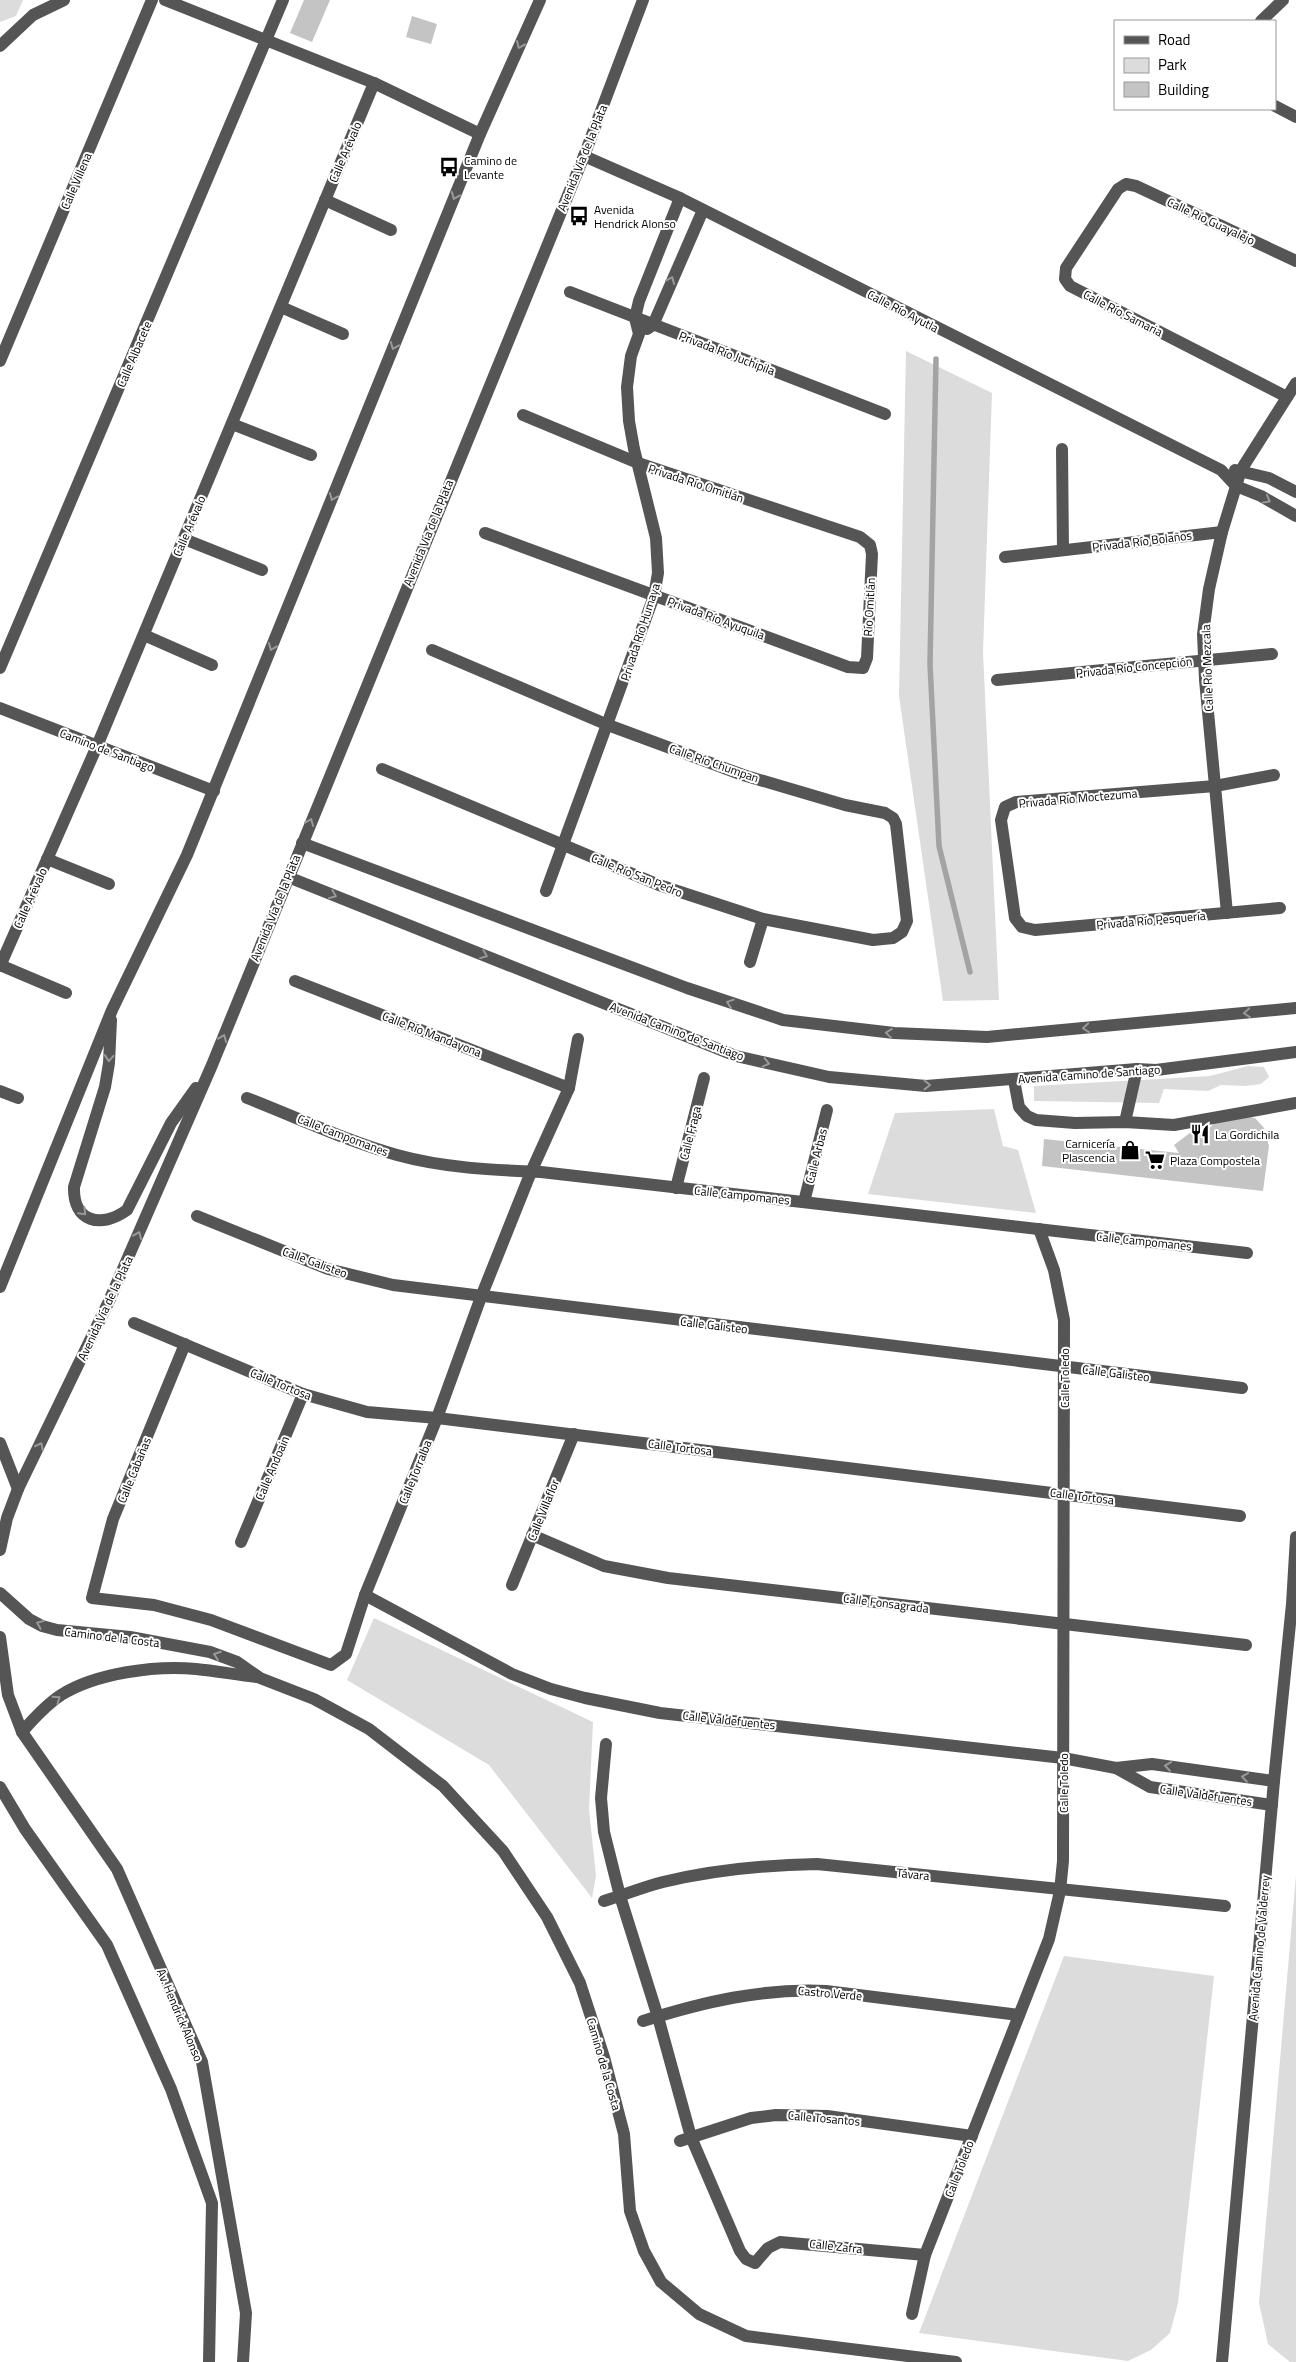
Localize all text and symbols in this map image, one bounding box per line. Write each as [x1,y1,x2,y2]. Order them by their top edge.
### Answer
legend [1114,20,1276,110]
text: Road [1158,28,1190,51]
one-way arrow [515,40,526,49]
text: Park [1158,53,1187,76]
text: Building [1158,78,1209,101]
street label: Avenida Vía de la Plata [552,102,612,214]
street label: Calle Arévalo [324,118,366,186]
street label: Calle Villena [55,149,97,213]
place label: Camino de Levante [464,151,517,184]
bus stop icon: Camino de Levante [438,156,460,178]
one-way arrow [451,191,462,200]
street label: Calle Río Guayalejo [1164,192,1258,250]
place label: Avenida Hendrick Alonso [594,200,676,233]
bus stop icon: Avenida Hendrick Alonso [568,205,590,227]
one-way arrow [665,276,676,285]
street label: Calle Río Ayutla [864,285,942,337]
street label: Calle Río Samaria [1080,285,1166,341]
street label: Calle Albacete [111,318,157,390]
street label: Privada Río Juchipila [676,326,778,380]
one-way arrow [390,341,401,350]
street label: Privada Río Omitlán [646,459,746,507]
street label: Avenida Vía de la Plata [398,477,458,589]
street label: Calle Arévalo [168,492,210,560]
one-way arrow [329,492,339,501]
one-way arrow [1261,494,1270,504]
street label: Privada Río Bolaños [1091,525,1193,557]
street label: Río Omitlán [858,577,880,637]
street label: Privada Río Humaya [615,581,665,683]
street label: Privada Río Ayuquila [664,591,768,645]
street label: Calle Río Mezcala [1196,624,1218,712]
one-way arrow [268,642,278,651]
street label: Privada Río Concepción [1075,651,1193,683]
street label: Camino de Santiago [57,723,157,777]
street label: Calle Río Chumpan [666,739,762,787]
street label: Privada Río Moctezuma [1018,783,1138,813]
one-way arrow [304,818,314,827]
street label: Calle Río San Pedro [588,848,686,902]
street label: Avenida Vía de la Plata [245,852,305,964]
street label: Calle Arévalo [8,865,52,931]
one-way arrow [328,889,337,899]
street label: Privada Río Pesquería [1095,906,1207,934]
one-way arrow [479,949,488,959]
street label: Avenida Camino de Santiago [607,997,747,1065]
one-way arrow [726,998,735,1008]
street label: Calle Río Mandayona [380,1006,484,1062]
one-way arrow [1243,1007,1251,1018]
one-way arrow [1081,1022,1089,1033]
one-way arrow [884,1028,892,1039]
one-way arrow [217,1034,227,1042]
one-way arrow [104,1055,115,1063]
one-way arrow [762,1057,771,1068]
street label: Avenida Camino de Santiago [1017,1060,1161,1088]
one-way arrow [923,1080,931,1090]
street label: Calle Fraga [674,1104,706,1162]
street label: Calle Campomanes [295,1109,392,1161]
restaurant icon: La Gordichila [1189,1123,1211,1145]
place label: La Gordichila [1215,1125,1279,1144]
street label: Calle Arbas [800,1126,832,1185]
place label: Carnicería Plascencia [1062,1134,1115,1167]
shop icon: Carnicería Plascencia [1119,1139,1141,1161]
supermarket icon: Plaza Compostela [1144,1149,1166,1171]
place label: Plaza Compostela [1170,1151,1260,1170]
street label: Calle Campomanes [693,1181,791,1210]
one-way arrow [77,1206,86,1215]
street label: Calle Campomanes [1095,1227,1193,1256]
one-way arrow [131,1231,142,1240]
street label: Calle Galisteo [280,1241,350,1283]
street label: Avenida Vía de la Plata [72,1253,138,1363]
street label: Calle Galisteo [679,1311,749,1339]
street label: Calle Toledo [1055,1348,1074,1408]
street label: Calle Galisteo [1081,1359,1151,1387]
street label: Calle Tortosa [247,1363,315,1405]
street label: Calle Andoain [250,1433,294,1503]
street label: Calle Cabañas [112,1434,156,1506]
street label: Calle Tortosa [647,1434,713,1460]
street label: Calle Torralba [393,1437,437,1507]
one-way arrow [33,1442,44,1451]
street label: Calle Villaflor [522,1476,564,1544]
street label: Calle Tortosa [1049,1483,1115,1509]
street label: Calle Fonsagrada [842,1588,930,1618]
one-way arrow [36,1620,45,1631]
street label: Camino de la Costa [63,1622,161,1652]
one-way arrow [213,1651,222,1661]
one-way arrow [51,1696,61,1705]
street label: Calle Valdefuentes [682,1706,777,1734]
street label: Calle Toledo [1054,1753,1073,1813]
one-way arrow [1164,1761,1172,1772]
one-way arrow [1241,1772,1249,1783]
street label: Calle Valdefuentes [1158,1779,1254,1811]
street label: Távara [896,1863,930,1885]
street label: Avenida Camino de Valderrey [1243,1874,1275,2022]
street label: Av. Hendrick Alonso [152,1966,208,2064]
street label: Castro Verde [797,1981,863,2005]
street label: Camino de la Costa [582,2015,626,2113]
street label: Calle Tosantos [787,2105,861,2131]
street label: Calle Toledo [939,2138,979,2200]
street label: Calle Zafra [808,2234,864,2258]

